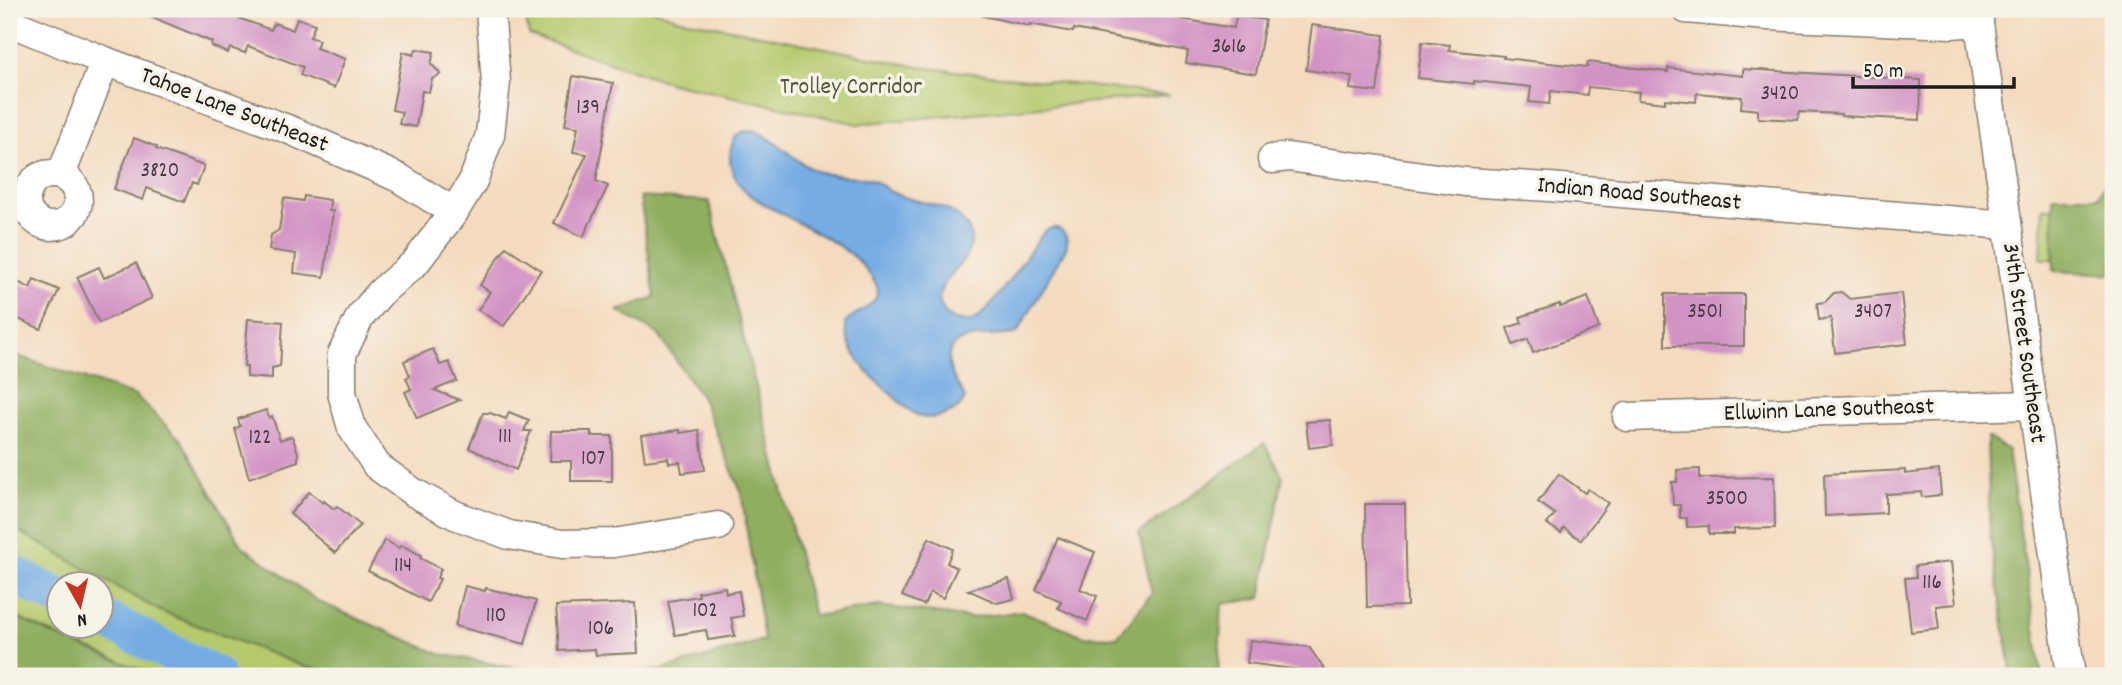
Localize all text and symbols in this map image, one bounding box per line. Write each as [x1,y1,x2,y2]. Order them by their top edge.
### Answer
house number: 3616 [1212,33,1246,63]
scale bar [1853,46,2014,90]
text: 50 m [1863,58,1903,88]
street label: Tahoe Lane Southeast [135,59,333,163]
park label: Trolley Corridor [780,71,922,105]
house number: 3420 [1761,80,1799,110]
house number: 139 [576,94,600,124]
house number: 3820 [141,157,179,187]
street label: Indian Road Southeast [1536,169,1743,221]
street label: 34th Street Southeast [1992,241,2054,446]
house number: 3501 [1687,298,1723,328]
house number: 3407 [1854,298,1892,328]
street label: Ellwinn Lane Southeast [1723,390,1935,432]
house number: 111 [498,423,512,453]
house number: 122 [249,424,271,454]
house number: 107 [581,445,605,475]
house number: 3500 [1706,485,1748,515]
house number: 114 [394,552,412,582]
house number: 116 [1922,569,1942,599]
north arrow [46,570,116,640]
house number: 102 [692,597,718,627]
house number: 110 [486,602,506,632]
text: N [75,604,88,632]
house number: 106 [588,615,614,645]

